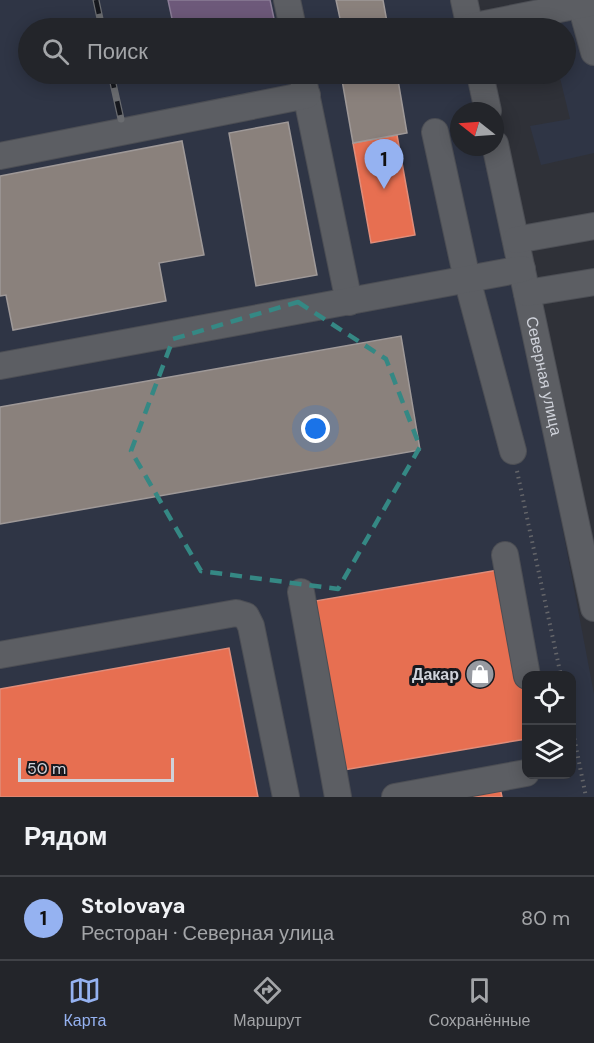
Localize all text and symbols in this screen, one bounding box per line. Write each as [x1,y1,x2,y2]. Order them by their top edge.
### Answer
search box [18,18,576,84]
icon: search [39,35,72,68]
text: Поиск [87,37,148,66]
north arrow [450,102,504,156]
pin: 1 [364,140,404,189]
street label: Северная улица [521,314,567,437]
your location [301,414,330,443]
shop icon: Дакар [464,658,496,690]
place label: Дакар [412,664,459,685]
map controls [522,671,576,779]
button: locate [522,671,576,725]
button: layers [522,725,576,779]
scale bar [18,755,174,782]
text: 50 m [27,758,66,779]
text: Рядом [24,819,107,853]
text: Stolovaya [81,891,185,920]
text: 1 [40,905,47,931]
text: 80 m [521,905,570,931]
text: Ресторан · Северная улица [81,920,334,946]
tab: Карта [64,974,106,1031]
tab: Маршрут [233,974,302,1031]
tab: Сохранённые [429,974,530,1031]

